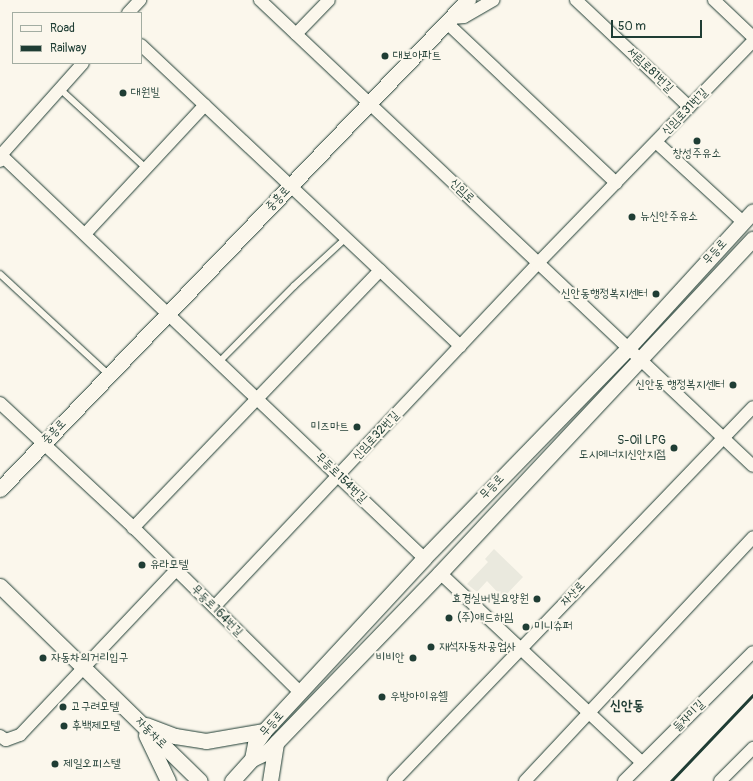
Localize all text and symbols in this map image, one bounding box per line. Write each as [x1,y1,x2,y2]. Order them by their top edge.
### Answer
legend [12,12,142,64]
scale bar [613,12,704,38]
text: 50 m [618,19,646,34]
text: Road [50,21,75,36]
text: Railway [50,41,86,56]
street label: 서림로81번길 [624,44,676,96]
place label: 대보아파트 [393,49,441,63]
marker: 대보아파트 [380,51,390,61]
place label: 대원빌 [131,86,160,100]
street label: 신임로31번길 [659,86,711,138]
marker: 대원빌 [118,88,128,98]
marker: 창성주유소 [692,136,702,146]
place label: 창성주유소 [673,147,721,161]
street label: 신임로 [447,176,477,206]
street label: 중흥로 [263,184,293,214]
place label: 뉴신안주유소 [640,210,698,224]
marker: 뉴신안주유소 [627,212,637,222]
street label: 무등로 [700,236,730,268]
place label: 신안동행정복지센터 [561,287,648,301]
marker: 신안동행정복지센터 [651,289,661,299]
place label: 신안동 행정복지센터 [635,378,725,392]
marker: 신안동 행정복지센터 [728,380,738,390]
street label: 신임로32번길 [350,409,402,463]
street label: 중흥로 [39,417,69,447]
place label: 미즈마트 [310,420,349,434]
marker: 미즈마트 [352,422,362,432]
place label: S-Oil LPG 도시에너지신안지점 [579,434,666,462]
marker: S-Oil LPG 도시에너지신안지점 [669,443,679,453]
street label: 무등로154번길 [312,450,370,506]
street label: 무등로 [477,472,507,502]
place label: 유라모텔 [150,558,189,572]
marker: 유라모텔 [137,560,147,570]
street label: 자산로 [558,579,588,609]
street label: 무등로164번길 [188,582,246,640]
place label: 효경실버빌요양원 [452,592,529,606]
marker: 효경실버빌요양원 [532,594,542,604]
place label: (주)애드하임 [457,611,513,625]
marker: (주)애드하임 [444,613,454,623]
place label: 미니슈퍼 [534,620,573,634]
marker: 미니슈퍼 [521,622,531,632]
place label: 재석자동차공업사 [439,640,516,654]
marker: 재석자동차공업사 [426,642,436,652]
place label: 자동차의거리입구 [51,651,128,665]
place label: 비비안 [376,651,405,665]
marker: 자동차의거리입구 [38,653,48,663]
marker: 비비안 [408,653,418,663]
place label: 우방아이유쉘 [390,690,448,704]
marker: 우방아이유쉘 [377,692,387,702]
street label: 들자미길 [670,697,708,735]
district label: 신안동 [610,698,644,714]
place label: 고구려모텔 [71,700,119,714]
marker: 고구려모텔 [58,702,68,712]
street label: 무등로 [257,708,287,740]
street label: 자동차로 [132,714,170,752]
place label: 후백제모텔 [72,719,120,733]
marker: 후백제모텔 [59,721,69,731]
place label: 제일오피스텔 [63,757,121,771]
marker: 제일오피스텔 [50,759,60,769]

